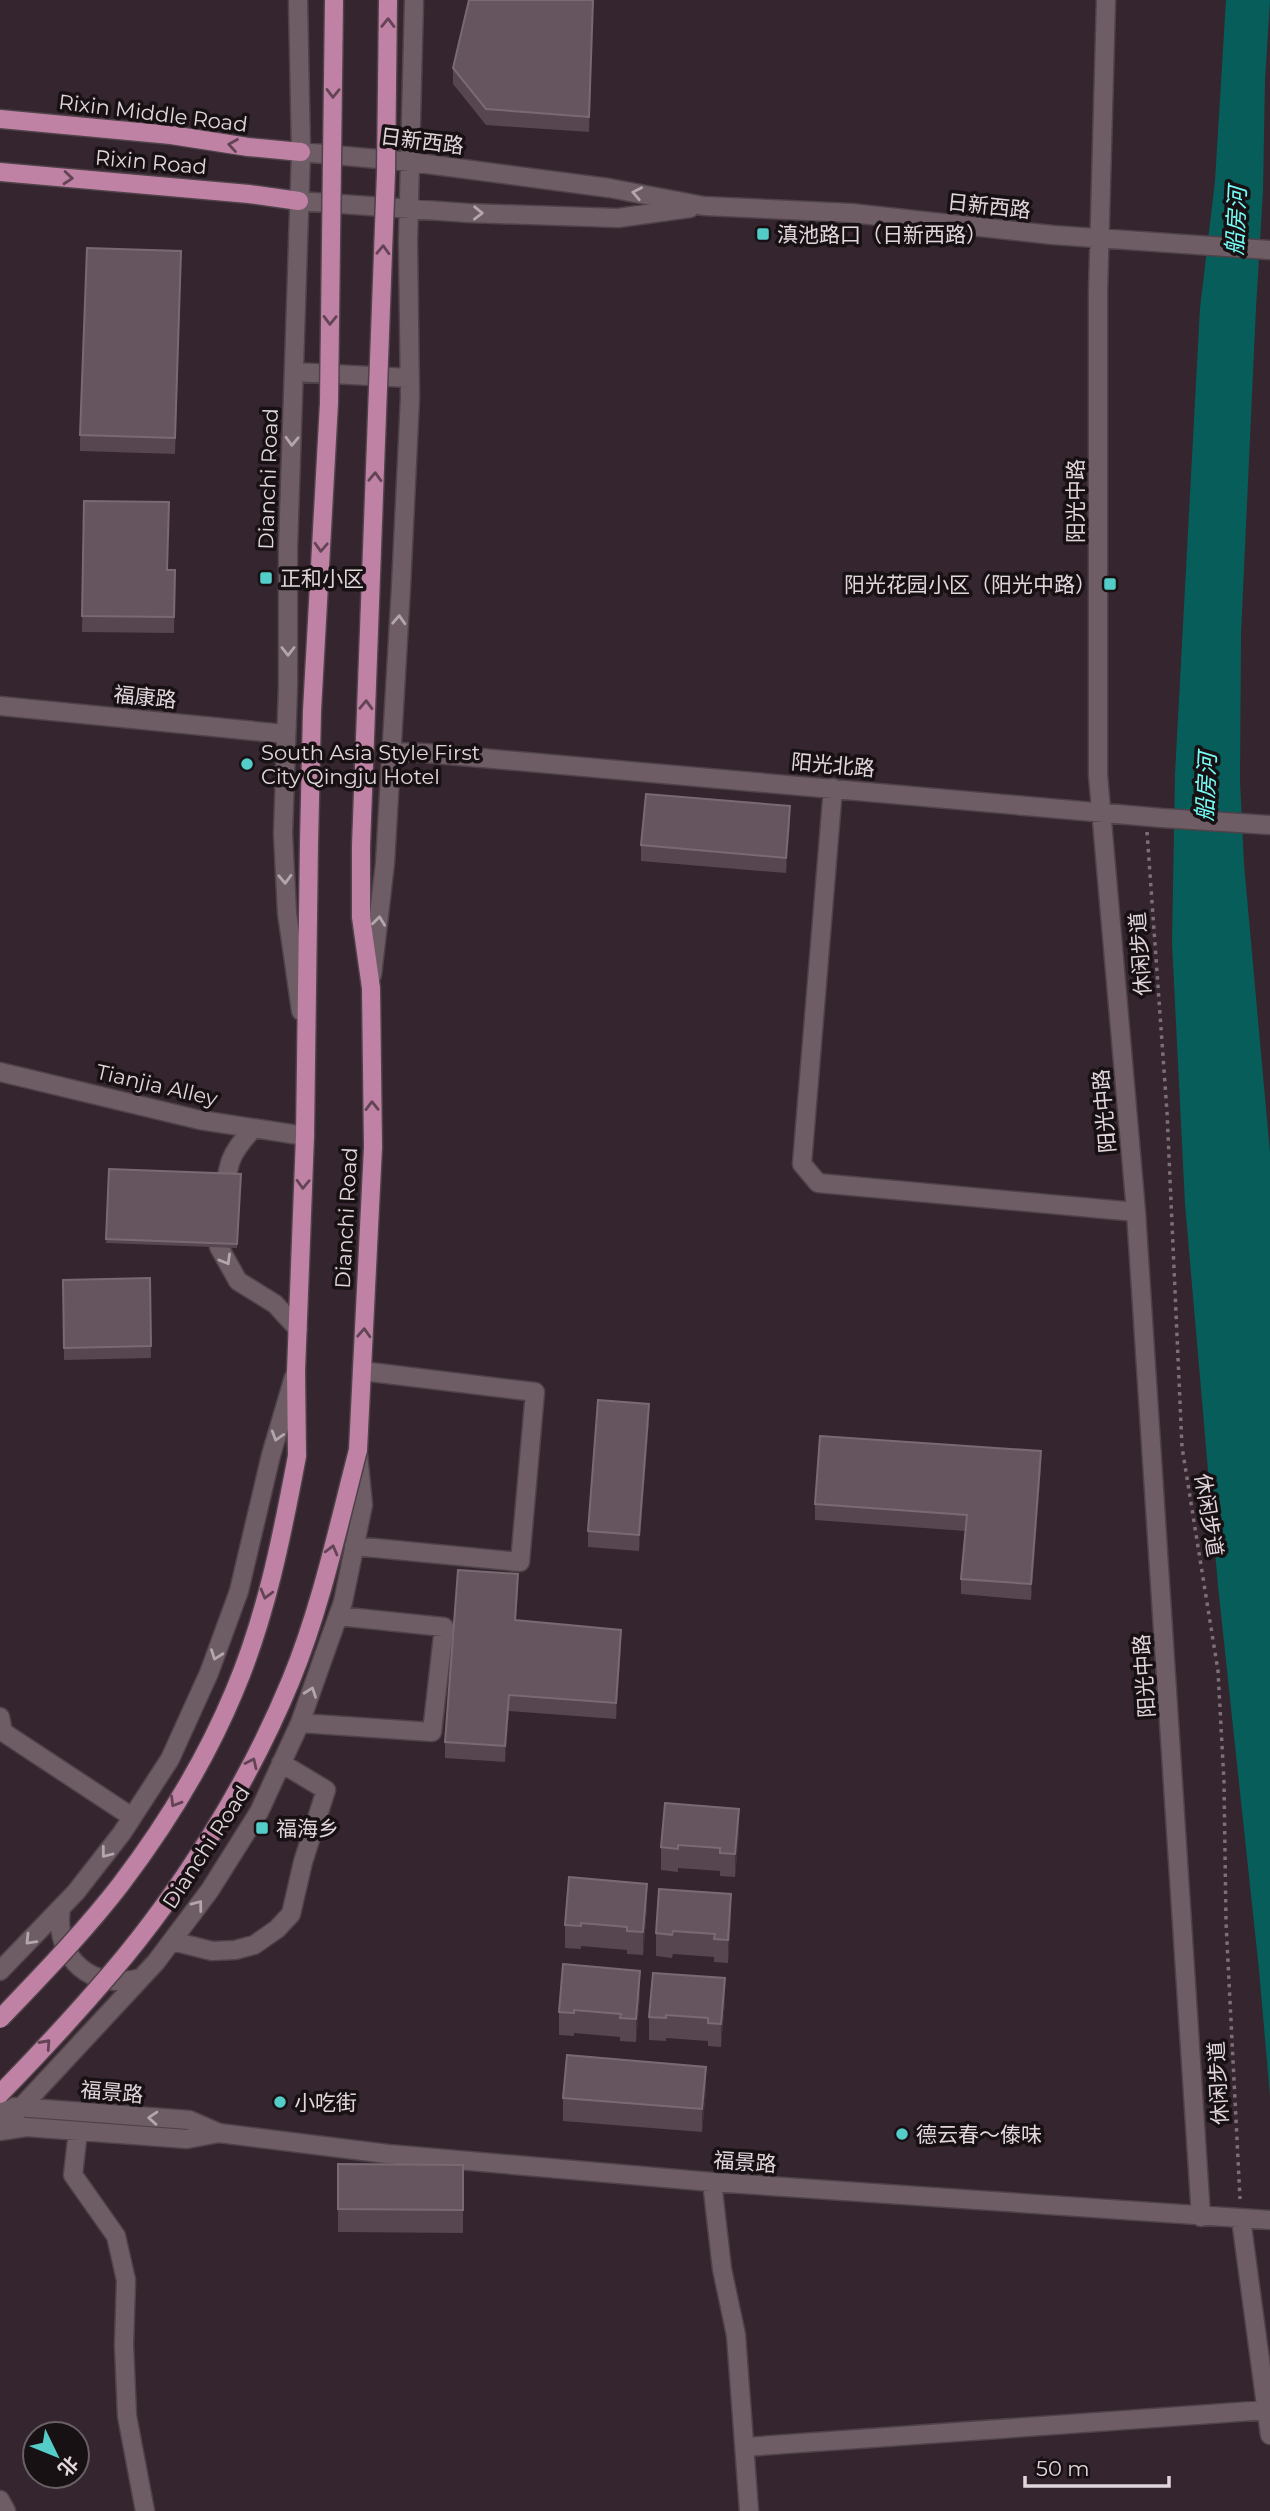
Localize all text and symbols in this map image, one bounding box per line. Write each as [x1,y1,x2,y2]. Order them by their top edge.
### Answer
one-way arrow [380,17,395,28]
one-way arrow [325,88,341,98]
street label: Rixin Middle Road [57,89,249,137]
street label: 日新西路 [379,123,465,159]
one-way arrow [227,138,239,153]
street label: Rixin Road [94,145,208,179]
one-way arrow [63,170,74,185]
water label: 船房河 [1220,182,1252,256]
one-way arrow [631,186,643,201]
street label: 日新西路 [946,189,1032,223]
one-way arrow [473,205,483,221]
place label: 滇池路口（日新西路） [777,222,987,247]
marker: 滇池路口（日新西路） [755,226,771,242]
one-way arrow [376,244,391,255]
one-way arrow [323,315,338,326]
street label: Dianchi Road [253,408,283,550]
one-way arrow [284,435,299,446]
street label: 阳光中路 [1063,459,1088,543]
one-way arrow [367,472,382,483]
one-way arrow [314,542,329,553]
place label: 正和小区 [280,566,364,591]
marker: 正和小区 [258,570,274,586]
place label: 阳光花园小区（阳光中路） [844,572,1096,597]
marker: 阳光花园小区（阳光中路） [1102,576,1118,592]
one-way arrow [392,615,407,626]
one-way arrow [280,647,296,657]
street label: 福康路 [112,681,178,713]
one-way arrow [359,699,374,710]
place label: South Asia Style First City Qingju Hotel [261,740,480,789]
water label: 船房河 [1190,748,1222,822]
street label: 阳光北路 [790,749,876,781]
marker: South Asia Style First City Qingju Hotel [239,756,255,772]
one-way arrow [278,874,293,885]
street label: 休闲步道 [1125,911,1155,997]
one-way arrow [371,915,386,927]
street label: Tianjia Alley [94,1059,221,1111]
street label: 阳光中路 [1088,1068,1120,1154]
one-way arrow [365,1100,380,1111]
street label: Dianchi Road [330,1147,362,1289]
one-way arrow [296,1178,311,1189]
one-way arrow [218,1252,231,1265]
one-way arrow [356,1328,371,1339]
one-way arrow [270,1430,285,1442]
street label: 休闲步道 [1190,1472,1228,1558]
one-way arrow [324,1544,338,1556]
one-way arrow [260,1588,275,1600]
street label: 阳光中路 [1129,1633,1159,1719]
one-way arrow [210,1648,224,1660]
one-way arrow [303,1687,317,1699]
one-way arrow [244,1758,258,1770]
street label: Dianchi Road [157,1781,255,1913]
one-way arrow [171,1794,184,1807]
place label: 福海乡 [276,1816,339,1841]
marker: 福海乡 [254,1820,270,1836]
one-way arrow [102,1845,115,1858]
one-way arrow [190,1900,203,1913]
one-way arrow [26,1932,39,1945]
one-way arrow [38,2039,50,2052]
street label: 休闲步道 [1203,2040,1233,2126]
street label: 福景路 [80,2077,144,2107]
place label: 小吃街 [294,2090,357,2115]
marker: 小吃街 [272,2094,288,2110]
one-way arrow [148,2111,159,2126]
place label: 德云春～傣味 [916,2122,1042,2147]
marker: 德云春～傣味 [894,2126,910,2142]
street label: 福景路 [713,2147,777,2177]
north arrow [21,2420,91,2490]
scale bar [1025,2444,1168,2488]
text: 北 [53,2451,83,2481]
text: 50 m [1036,2456,1090,2481]

